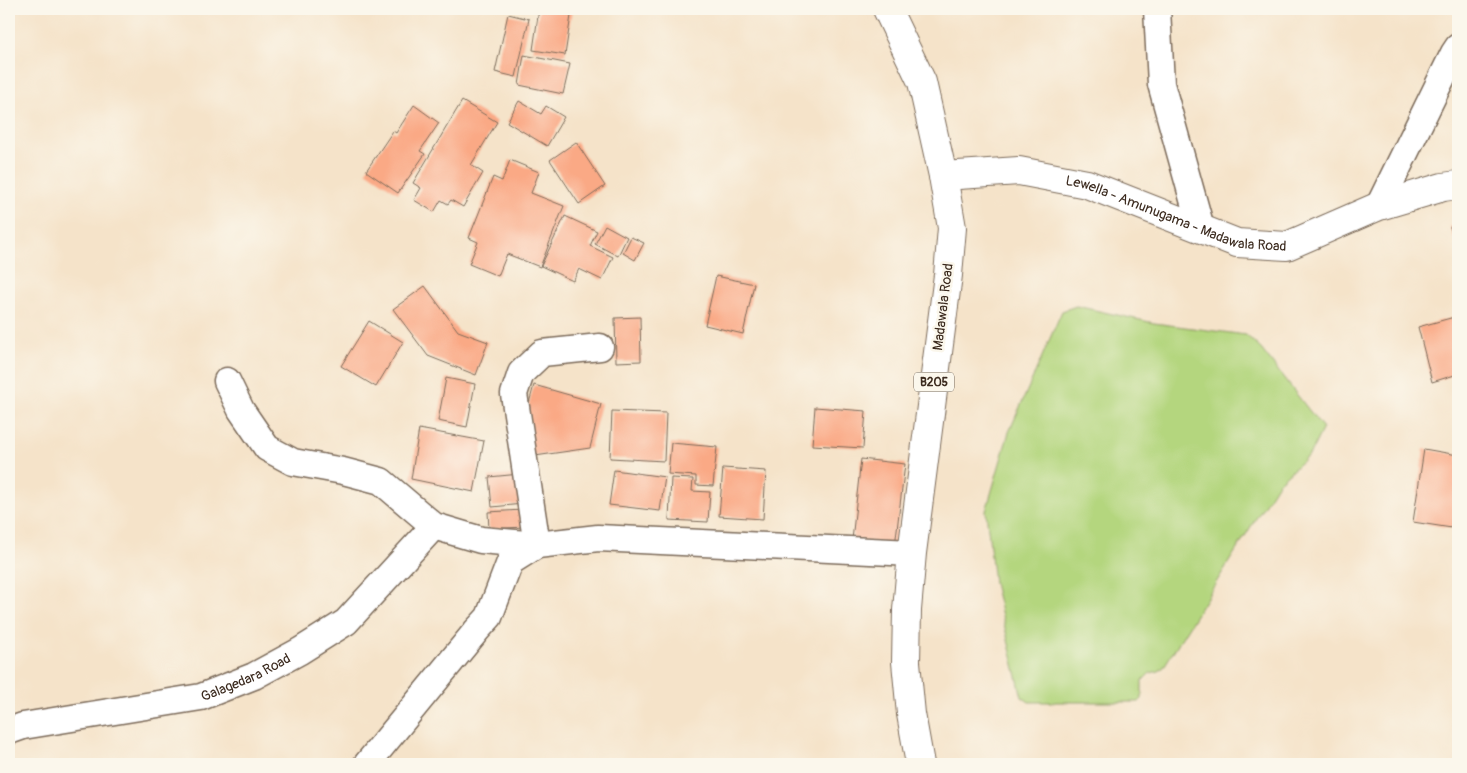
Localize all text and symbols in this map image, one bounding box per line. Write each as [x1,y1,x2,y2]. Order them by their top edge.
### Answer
street label: Lewella - Amunugama - Madawala Road [1064,172,1287,254]
street label: Madawala Road [929,262,957,352]
road number: B205 [914,372,954,392]
street label: Galagedara Road [198,649,293,705]

